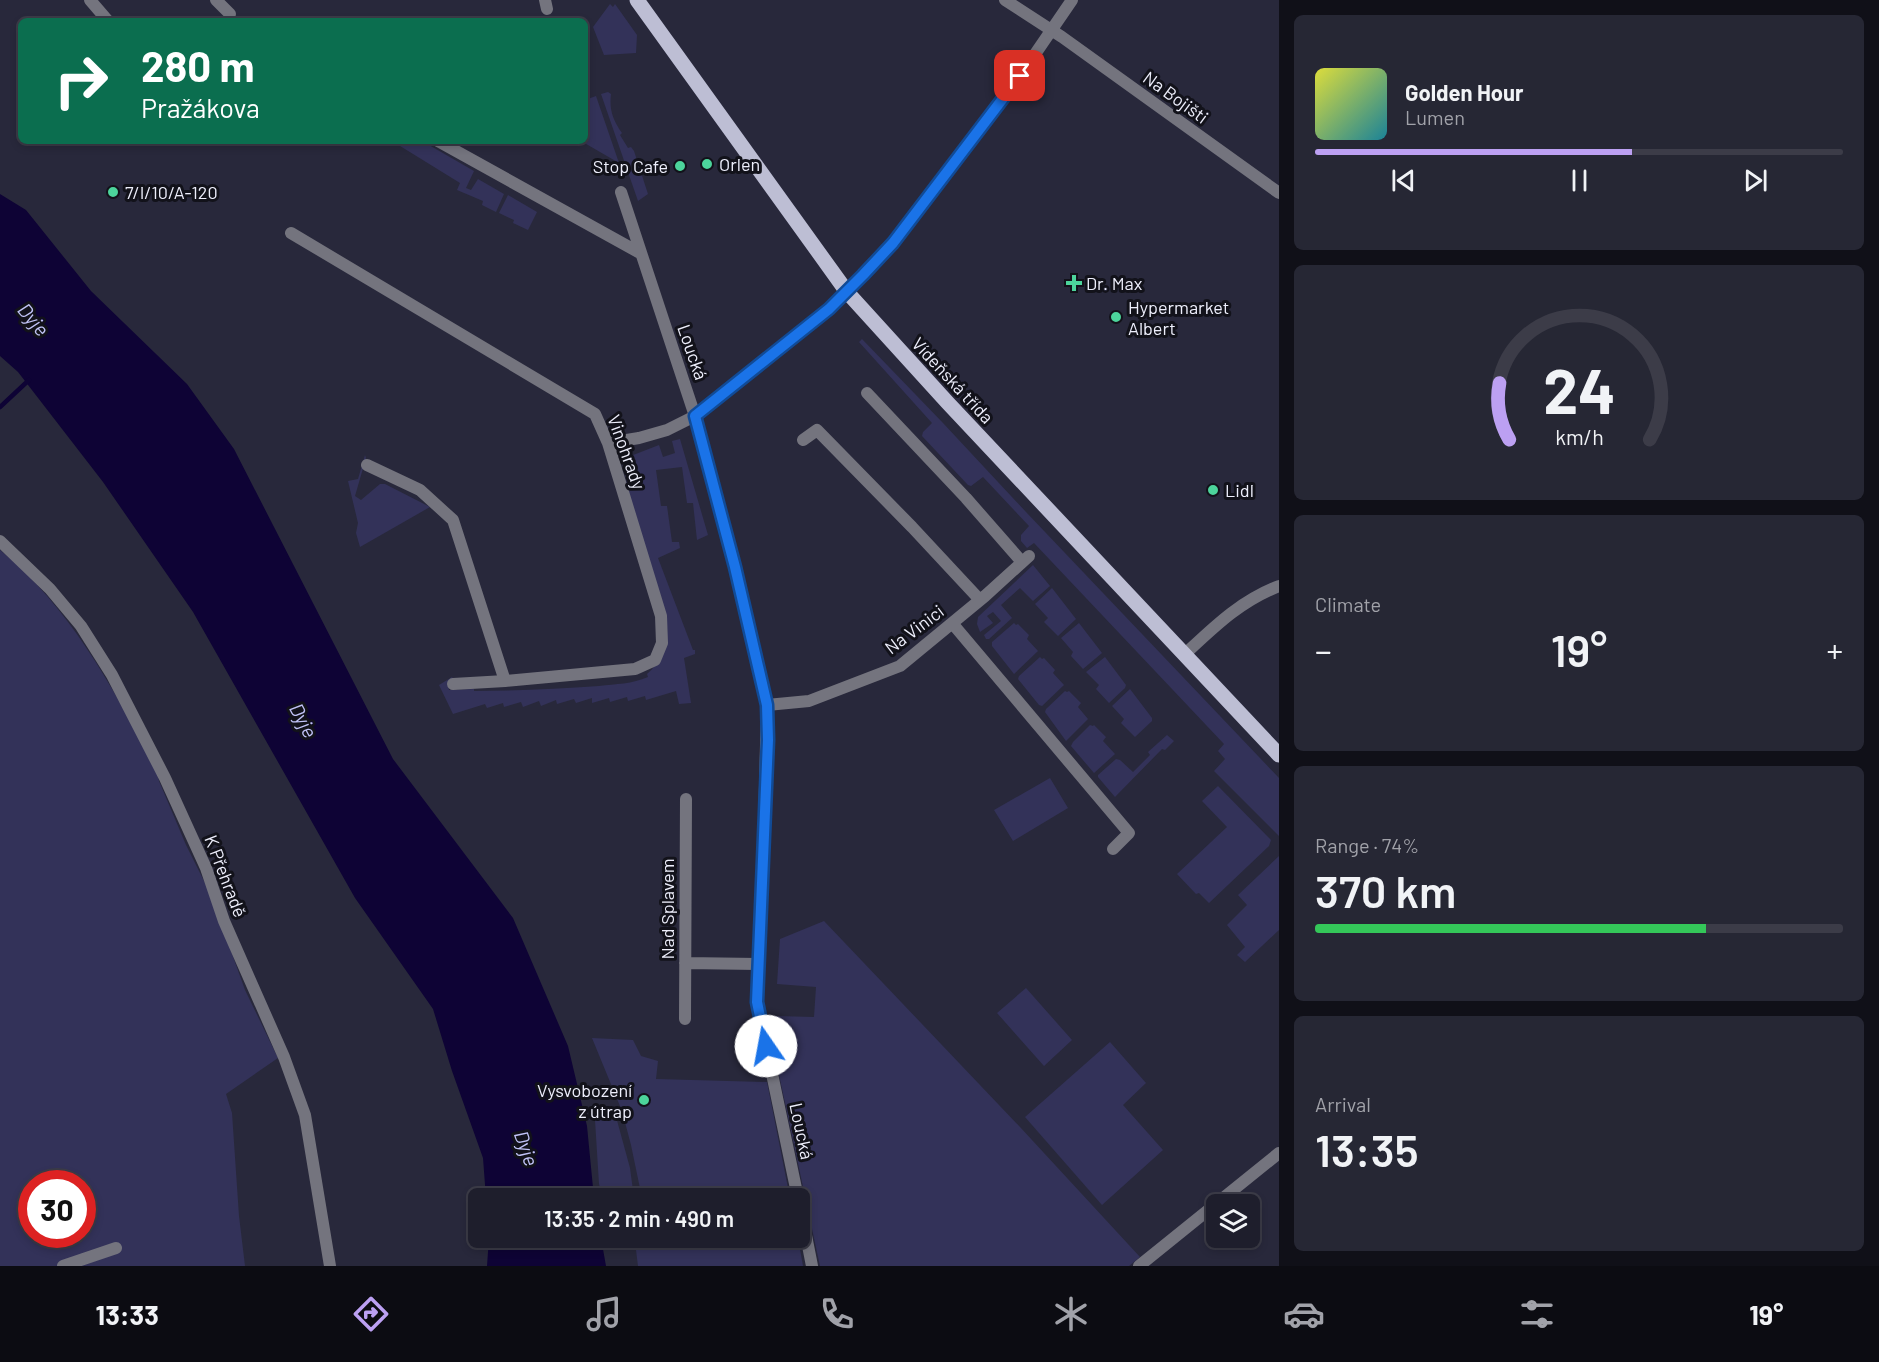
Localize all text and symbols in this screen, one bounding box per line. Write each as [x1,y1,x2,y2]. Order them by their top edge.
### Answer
text: 280 m [141,40,255,90]
icon: right [42,42,120,120]
pin [994,50,1045,101]
icon: arrive [1003,59,1036,92]
street label: Na Bojišti [1139,66,1213,128]
text: Golden Hour [1405,79,1523,105]
text: Pražákova [141,91,260,123]
text: Lumen [1405,105,1465,129]
place label: Orlen [719,153,760,175]
place label: Stop Cafe [593,155,668,177]
marker: Orlen [700,157,714,171]
marker: Stop Cafe [673,159,687,173]
icon: previous [1387,164,1420,197]
icon: pause [1563,164,1596,197]
icon: next [1739,164,1772,197]
place label: 7/I/10/A-120 [125,181,218,203]
marker: 7/I/10/A-120 [106,185,120,199]
place label: Dr. Max [1086,272,1143,294]
marker: Dr. Max [1067,276,1081,290]
place label: Hypermarket Albert [1128,296,1229,339]
water label: Dyje [13,298,55,340]
marker: Hypermarket Albert [1109,310,1123,324]
street label: Loucká [673,321,713,383]
street label: Vídeňská třída [908,332,998,428]
text: 24 [1543,352,1615,426]
street label: Vinohrady [603,412,651,492]
text: km/h [1555,424,1603,449]
place label: Lidl [1225,479,1254,501]
marker: Lidl [1206,483,1220,497]
text: Climate [1315,592,1381,616]
street label: Na Vinici [880,600,948,658]
text: 19° [1551,622,1607,676]
text: − [1315,630,1332,670]
text: + [1827,630,1843,670]
water label: Dyje [285,699,323,741]
street label: K Přehradě [200,832,252,920]
text: Range · 74% [1315,833,1419,857]
street label: Nad Splavem [656,858,678,960]
text: 370 km [1315,863,1456,917]
position arrow [734,1014,798,1078]
place label: Vysvobození z útrap [537,1079,632,1122]
text: Arrival [1315,1092,1371,1116]
marker: Vysvobození z útrap [637,1093,651,1107]
street label: Loucká [785,1101,819,1161]
text: 13:35 [1315,1122,1419,1176]
water label: Dyje [510,1127,544,1169]
speed limit sign: 30 [18,1170,96,1248]
map controls [1206,1194,1260,1248]
button: layers [1206,1194,1260,1248]
text: 13:35 · 2 min · 490 m [544,1205,734,1231]
icon: directions [350,1293,392,1335]
icon: music [583,1293,625,1335]
icon: phone [816,1293,858,1335]
icon: climate [1050,1293,1092,1335]
icon: car [1283,1293,1325,1335]
icon: filters [1516,1293,1558,1335]
text: 13:33 [96,1298,159,1330]
text: 19° [1749,1298,1783,1330]

